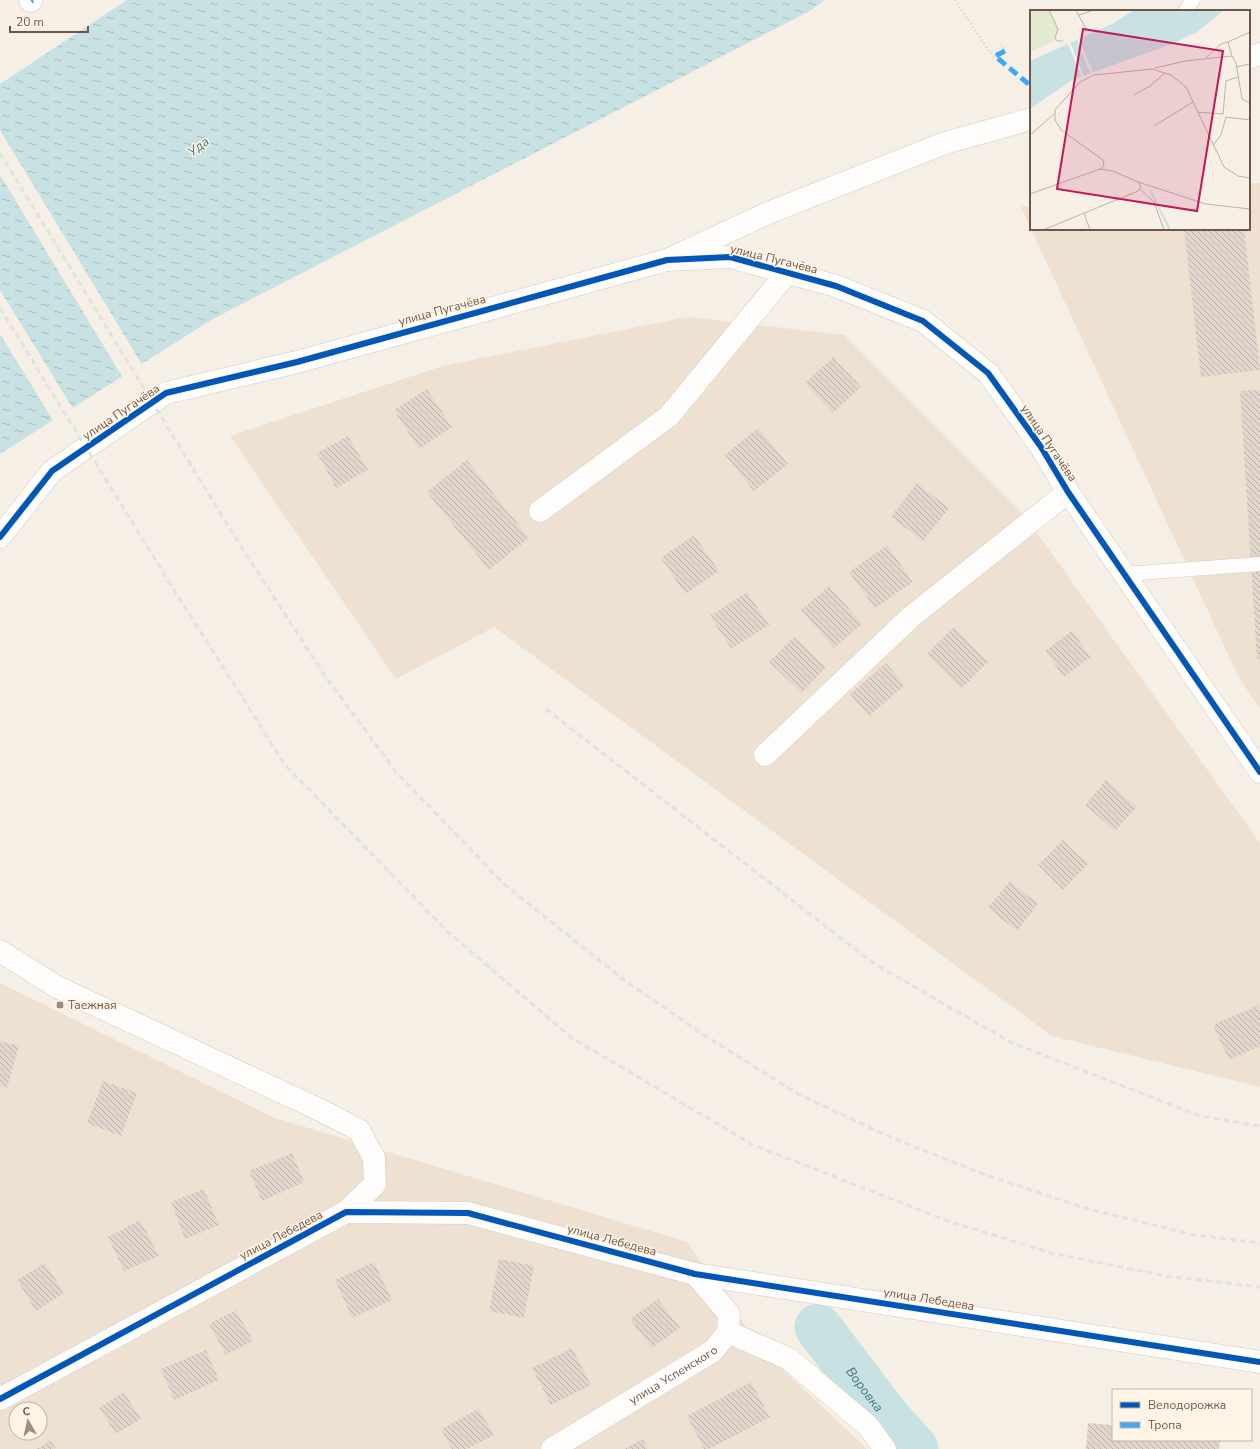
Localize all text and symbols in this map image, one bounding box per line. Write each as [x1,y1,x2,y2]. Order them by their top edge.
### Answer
scale bar [10,8,88,34]
inset map [1030,10,1250,230]
text: 20 m [16,14,44,30]
water label: Уда [184,133,213,161]
street label: улица Пугачёва [729,240,819,278]
street label: улица Пугачёва [397,291,487,329]
street label: улица Пугачёва [79,380,163,444]
street label: улица Пугачёва [1017,401,1081,485]
place label: Таежная [68,997,117,1013]
marker: Таежная [55,1000,65,1010]
street label: улица Лебедева [237,1206,325,1264]
street label: улица Лебедева [566,1220,658,1260]
street label: улица Лебедева [882,1284,976,1314]
street label: улица Успенского [626,1343,722,1408]
water label: Воровка [841,1364,887,1416]
legend [1112,1389,1252,1441]
text: Велодорожка [1148,1397,1226,1413]
north arrow [8,1401,48,1441]
text: С [22,1404,32,1420]
text: Тропа [1148,1417,1182,1433]

